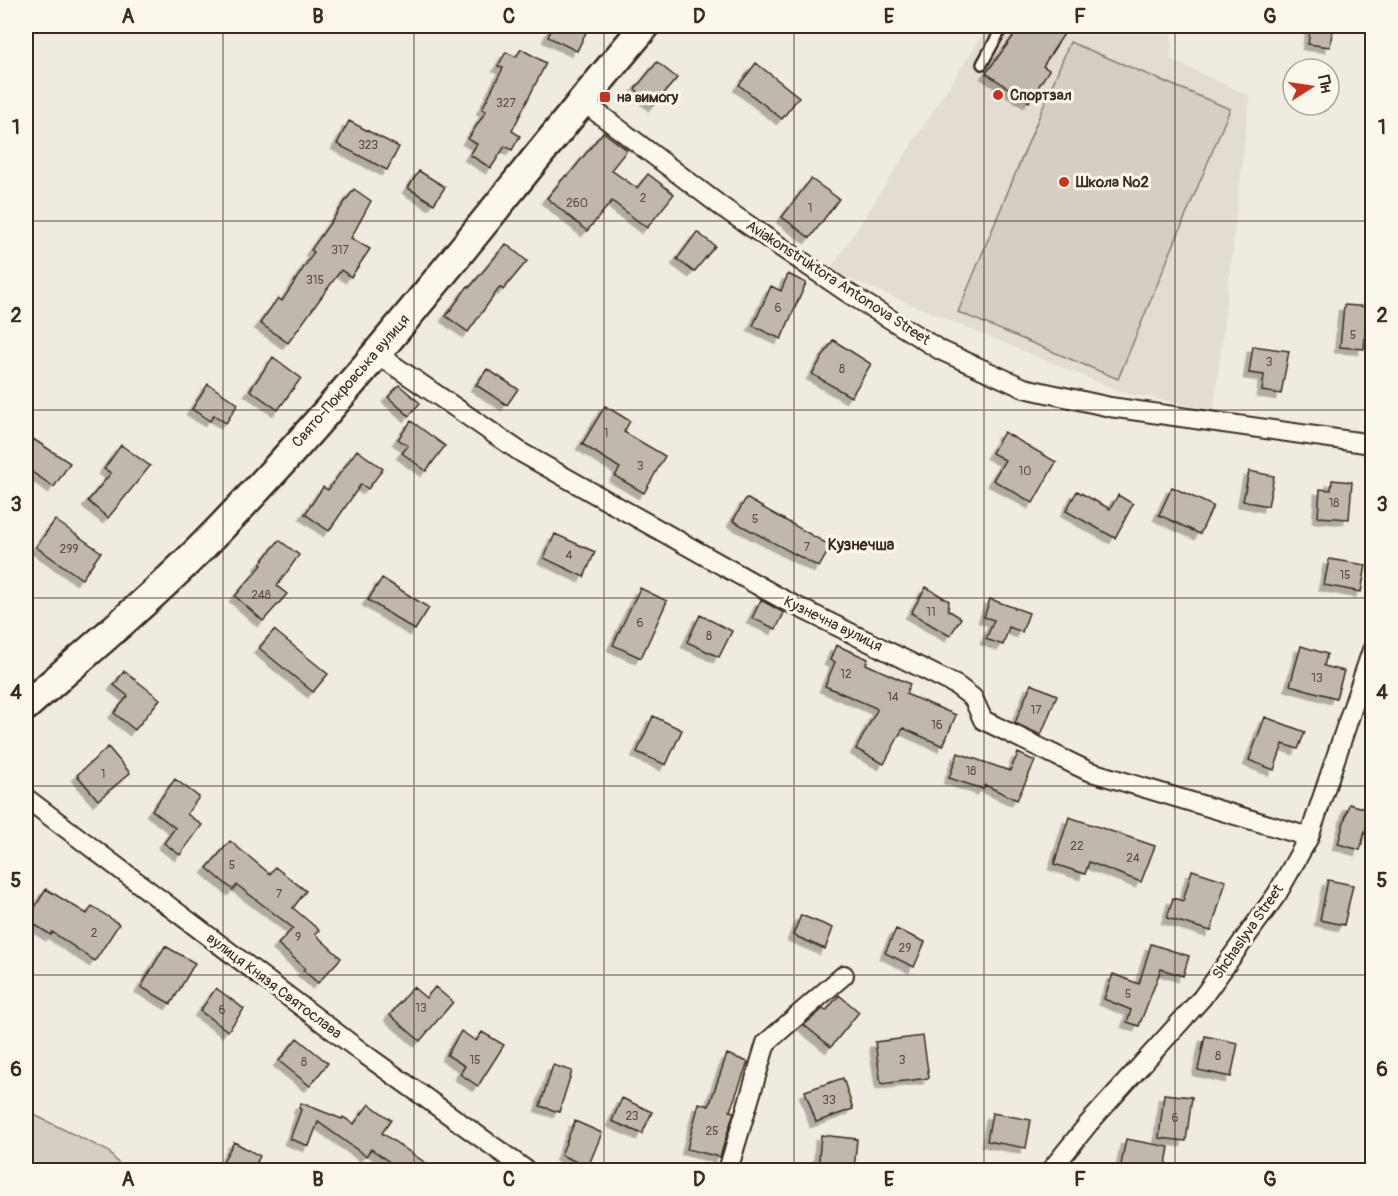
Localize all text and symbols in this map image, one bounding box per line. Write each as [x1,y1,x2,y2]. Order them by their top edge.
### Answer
text: A [122,4,135,29]
text: B [312,4,324,29]
text: C [503,4,515,29]
text: D [693,4,706,29]
text: E [884,4,895,29]
text: F [1074,4,1086,29]
text: G [1263,4,1277,29]
north arrow [1281,57,1341,117]
text: Пн [1313,73,1336,95]
place label: Спортзал [1010,86,1072,105]
place label: на вимогу [617,88,679,107]
marker: Спортзал [991,88,1005,102]
marker: на вимогу [598,90,612,104]
house number: 327 [496,96,517,111]
text: 1 [12,115,20,140]
text: 1 [1378,115,1386,140]
house number: 323 [358,138,378,153]
place label: Школа №2 [1075,173,1149,192]
marker: Школа №2 [1057,175,1071,189]
house number: 2 [640,191,647,206]
house number: 260 [566,196,588,211]
house number: 1 [808,201,812,216]
street label: Aviakonstruktora Antonova Street [742,216,934,350]
house number: 317 [331,243,350,258]
house number: 315 [306,273,324,288]
house number: 6 [775,301,782,316]
text: 2 [10,303,22,328]
text: 2 [1376,303,1388,328]
street label: Свято-Покровська вулиця [288,311,414,451]
house number: 5 [1350,328,1356,343]
house number: 3 [1266,355,1273,370]
house number: 8 [839,362,845,377]
house number: 1 [604,426,608,441]
house number: 3 [637,459,644,474]
house number: 10 [1019,464,1031,479]
text: 3 [10,492,22,517]
text: 3 [1376,492,1388,517]
house number: 18 [1329,496,1339,511]
house number: 5 [752,512,758,527]
district label: Кузнечша [828,535,895,555]
house number: 7 [804,540,811,555]
house number: 299 [59,542,79,557]
house number: 4 [566,548,573,563]
house number: 15 [1339,568,1351,583]
house number: 248 [251,588,271,603]
street label: Кузнечна вулиця [781,592,885,656]
house number: 11 [926,605,936,620]
house number: 6 [637,616,644,631]
house number: 8 [706,629,712,644]
house number: 12 [840,667,852,682]
house number: 13 [1311,671,1323,686]
text: 4 [10,680,22,705]
text: 4 [1376,680,1388,705]
house number: 14 [887,690,899,705]
house number: 17 [1030,703,1042,718]
house number: 16 [931,718,943,733]
house number: 18 [966,764,976,779]
house number: 1 [101,767,105,782]
house number: 22 [1070,839,1084,854]
house number: 24 [1126,851,1140,866]
house number: 5 [229,858,235,873]
text: 5 [11,868,22,893]
text: 5 [1377,868,1388,893]
street label: Shchaslyva Street [1208,880,1288,983]
house number: 7 [276,887,283,902]
house number: 2 [91,926,98,941]
street label: вулиця Князя Святослава [202,929,346,1043]
house number: 9 [295,930,301,945]
house number: 29 [899,941,911,956]
house number: 5 [1125,987,1131,1002]
house number: 13 [415,1001,427,1016]
house number: 6 [219,1003,226,1018]
house number: 8 [1215,1049,1221,1064]
house number: 15 [469,1053,481,1068]
house number: 3 [899,1053,906,1068]
house number: 8 [301,1055,307,1070]
text: 6 [10,1057,22,1082]
text: 6 [1376,1057,1388,1082]
house number: 33 [822,1093,836,1108]
house number: 23 [625,1109,639,1124]
house number: 6 [1172,1111,1179,1126]
house number: 25 [705,1124,719,1139]
text: A [122,1167,135,1192]
text: B [312,1167,324,1192]
text: C [503,1167,515,1192]
text: D [693,1167,706,1192]
text: E [884,1167,895,1192]
text: F [1074,1167,1086,1192]
text: G [1263,1167,1277,1192]

